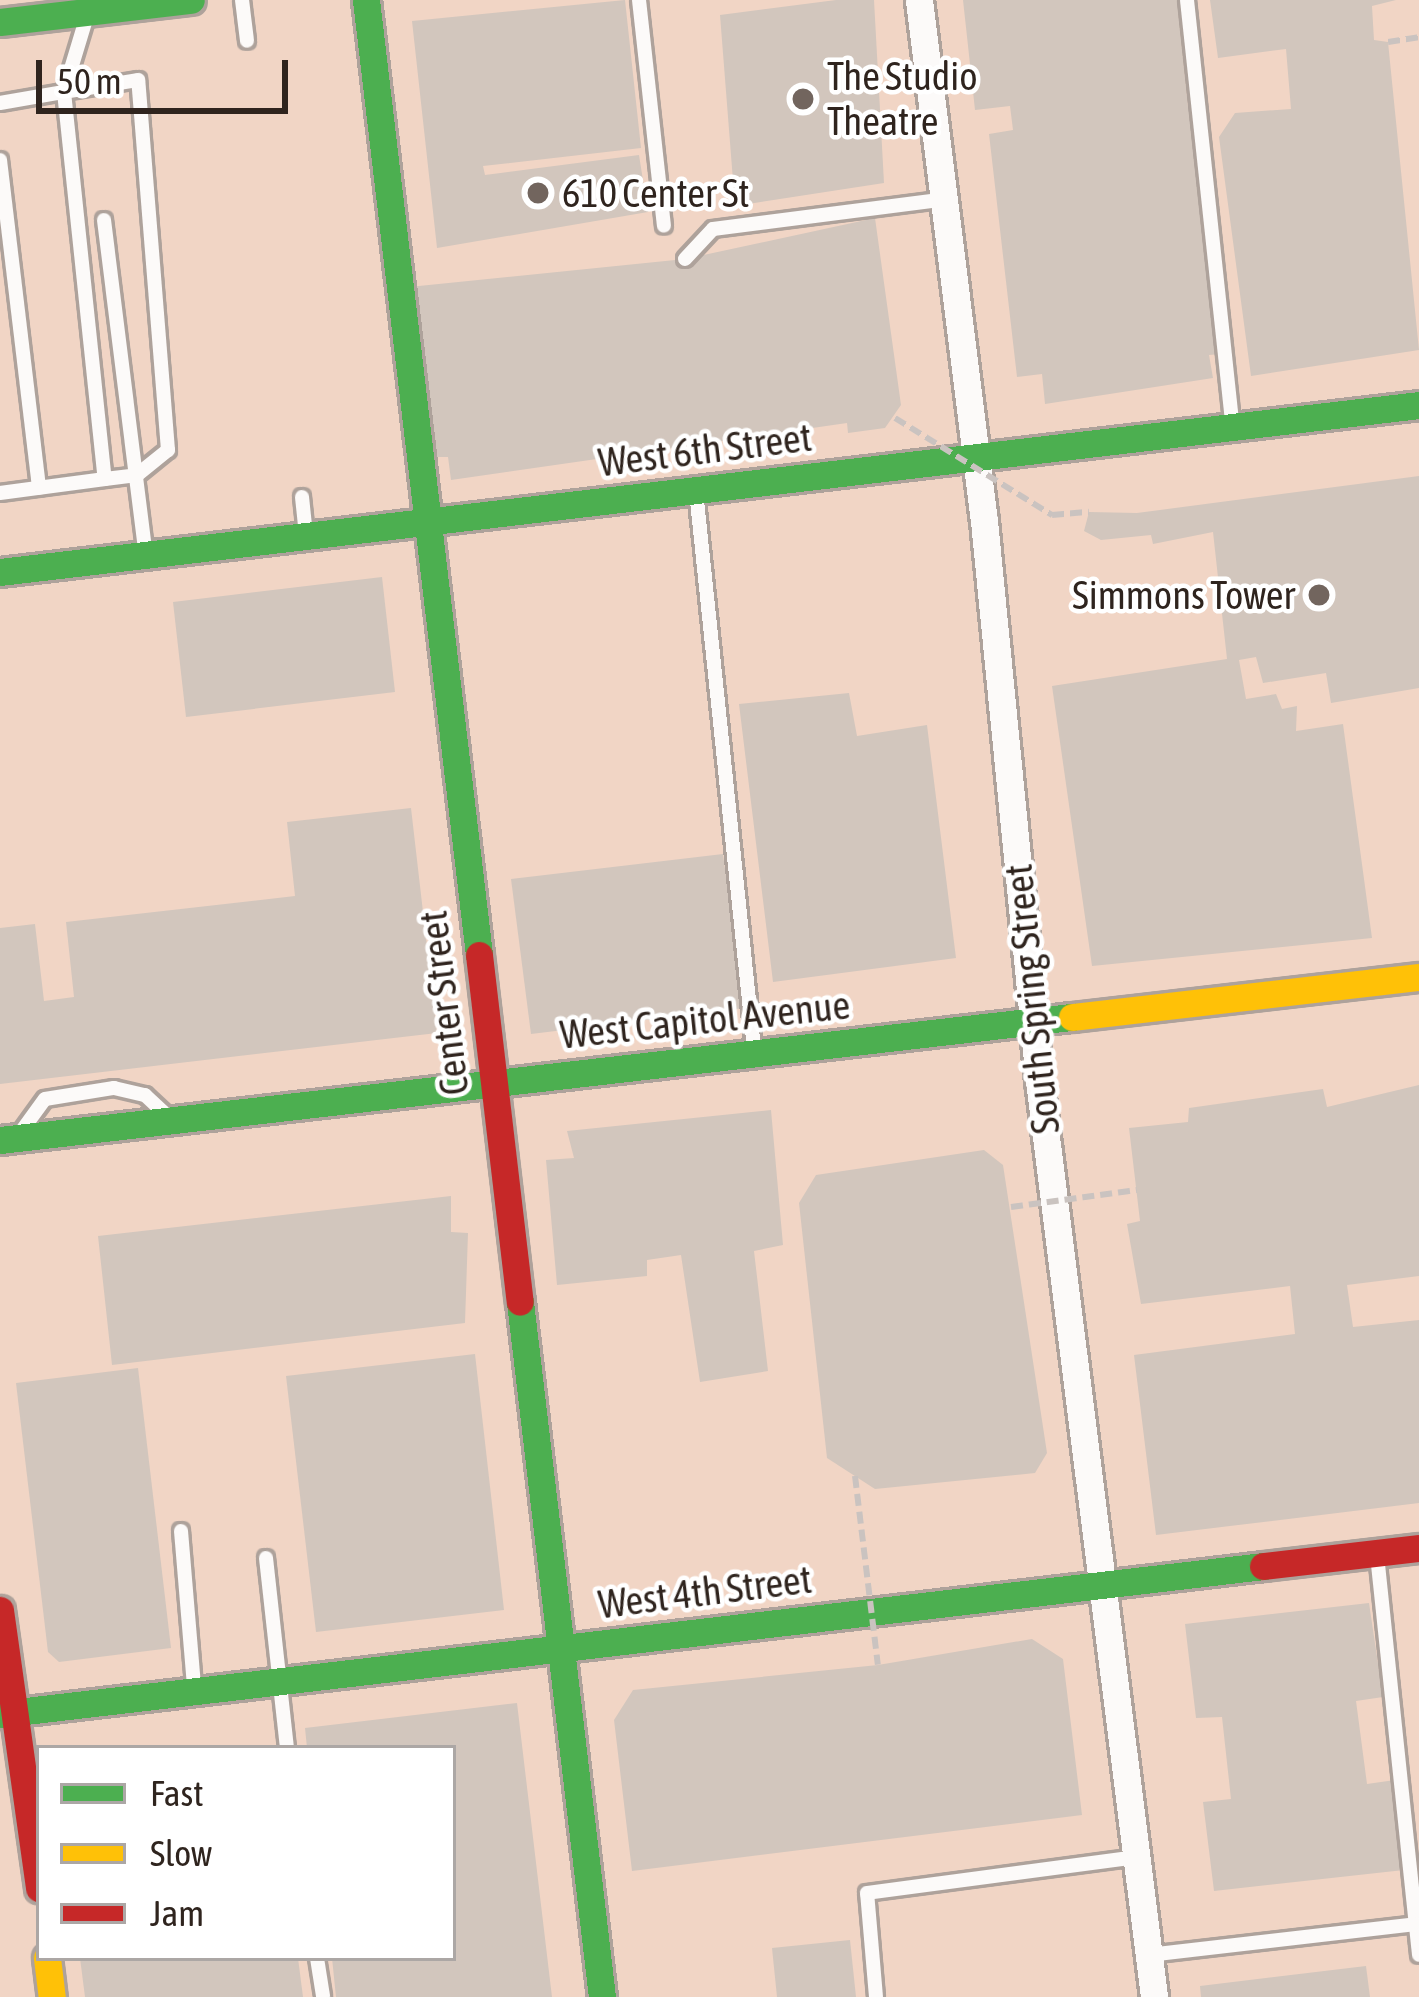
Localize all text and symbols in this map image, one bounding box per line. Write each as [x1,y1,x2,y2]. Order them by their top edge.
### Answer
scale bar [42,36,294,110]
place label: The Studio Theatre [827,54,978,145]
text: 50 m [57,60,122,102]
marker: The Studio Theatre [790,86,816,112]
place label: 610 Center St [562,170,750,216]
marker: 610 Center St [525,180,551,206]
street label: West 6th Street [596,414,814,486]
place label: Simmons Tower [1072,572,1295,618]
marker: Simmons Tower [1306,582,1332,608]
street label: South Spring Street [995,862,1069,1136]
street label: Center Street [409,908,479,1098]
street label: West Capitol Avenue [558,982,852,1058]
street label: West 4th Street [596,1556,814,1628]
legend [36,1745,456,1961]
text: Fast [150,1772,204,1814]
text: Slow [150,1832,212,1874]
text: Jam [150,1892,204,1934]

